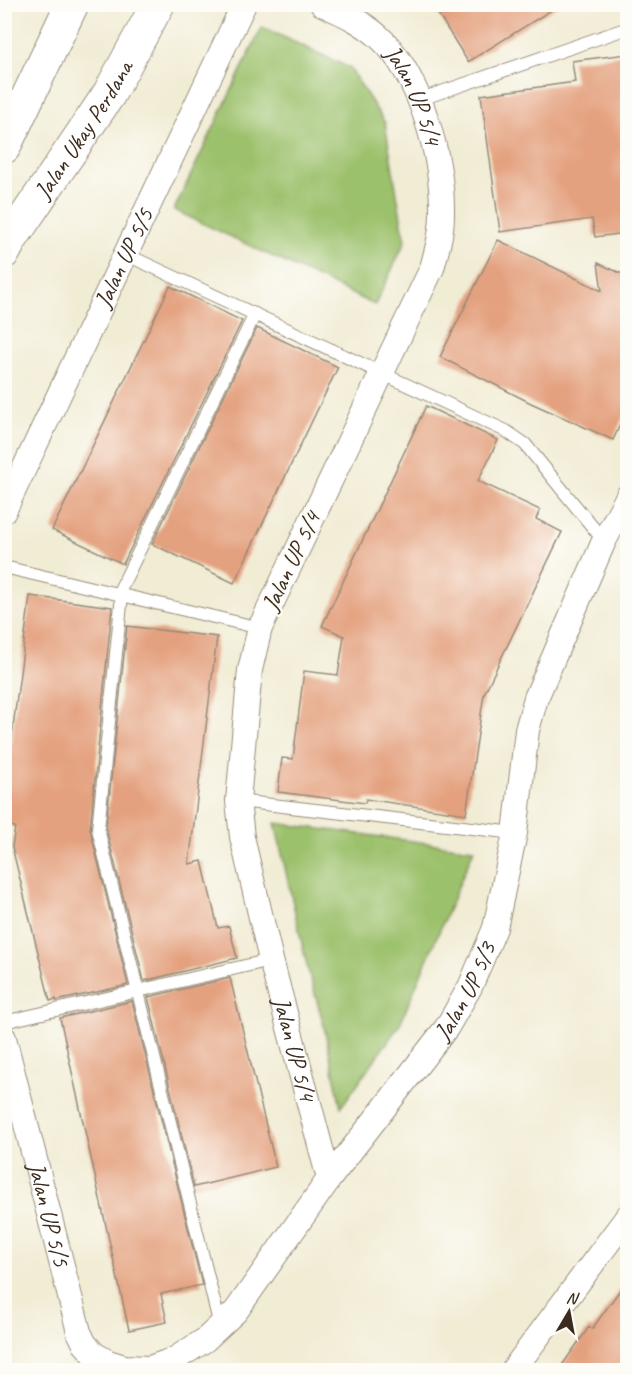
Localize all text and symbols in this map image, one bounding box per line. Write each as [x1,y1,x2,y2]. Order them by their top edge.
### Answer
street label: Jalan UP 5/4 [378,38,449,150]
street label: Jalan Ukay Perdana [27,54,140,205]
street label: Jalan UP 5/5 [87,203,161,313]
street label: Jalan UP 5/4 [255,505,328,616]
street label: Jalan UP 5/3 [427,936,503,1047]
street label: Jalan UP 5/4 [266,993,323,1106]
street label: Jalan UP 5/5 [21,1158,77,1271]
north arrow [539,1282,599,1342]
text: N [565,1288,581,1309]

